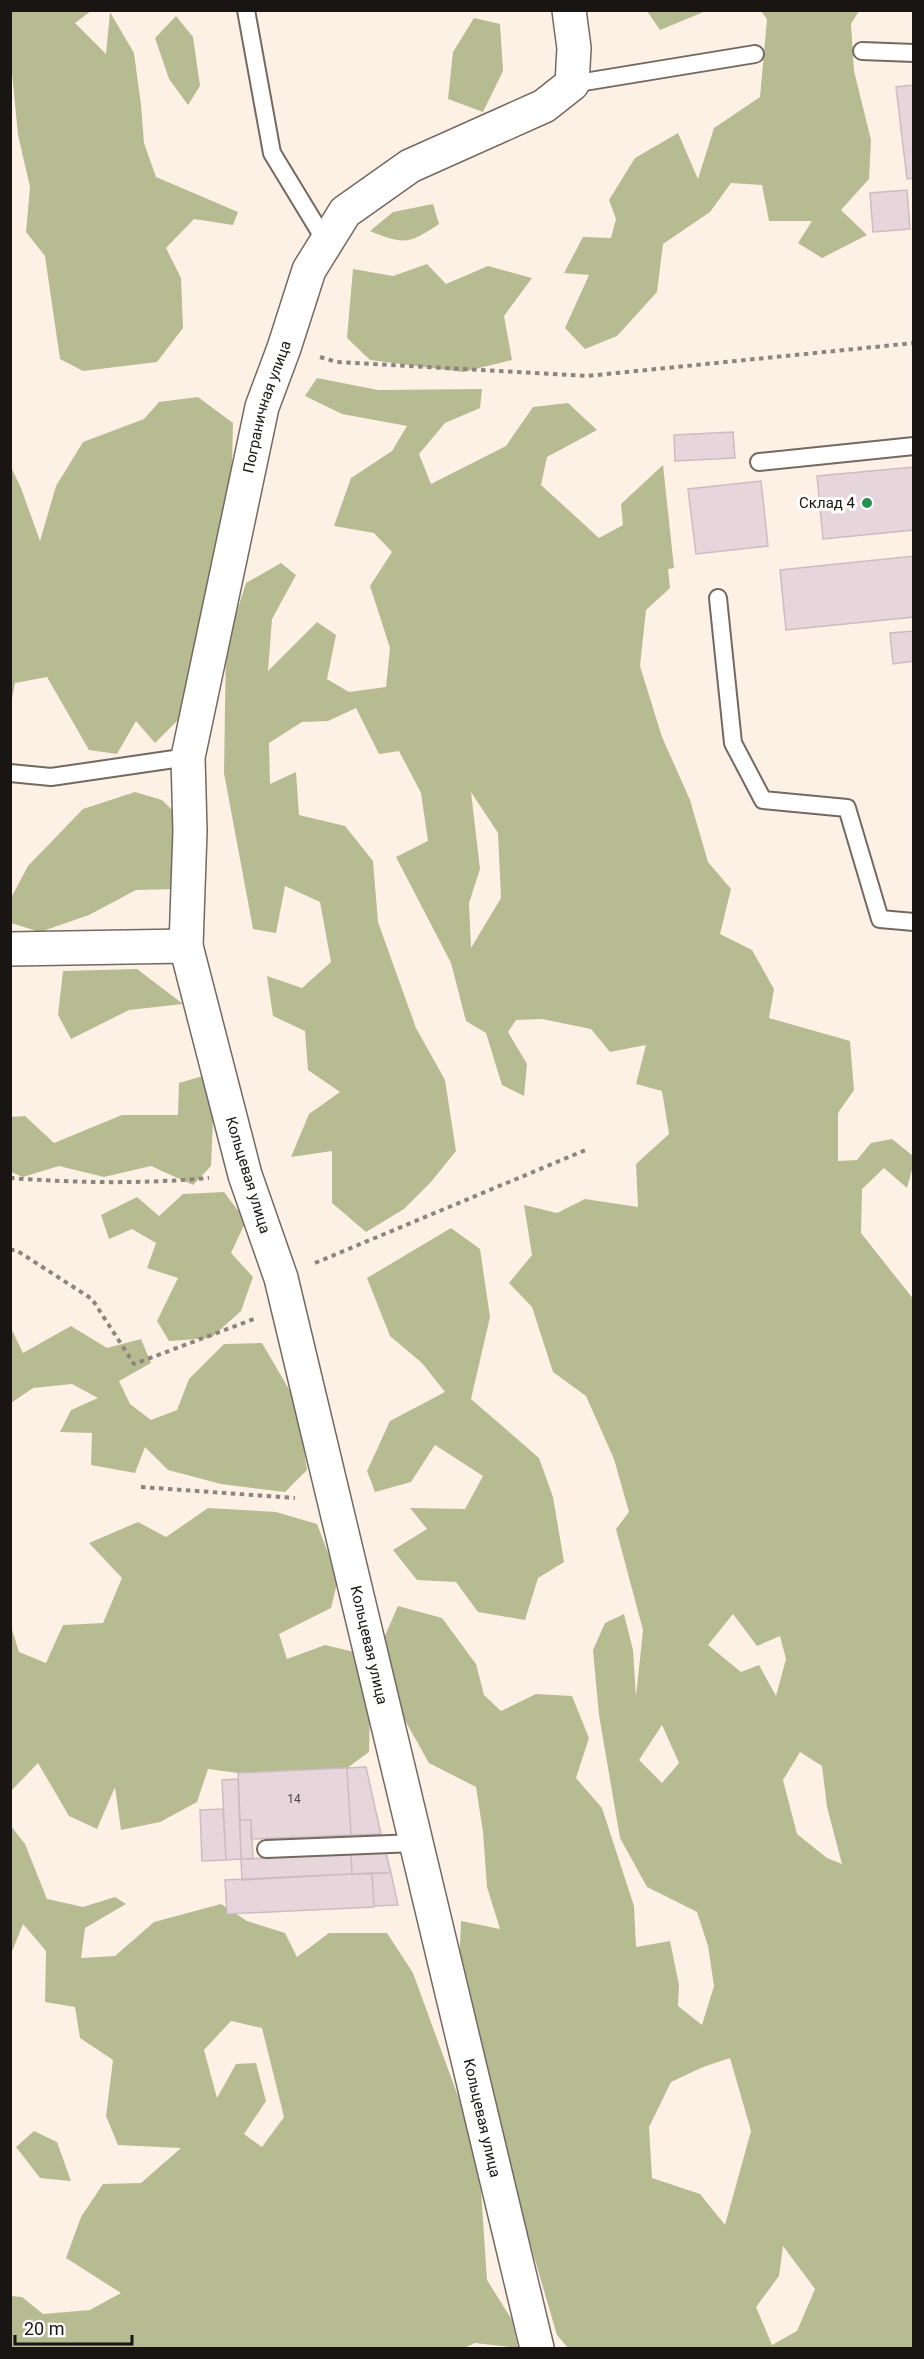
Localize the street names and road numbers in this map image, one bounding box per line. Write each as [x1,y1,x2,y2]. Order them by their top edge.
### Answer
street label: Пограничная улица [239,338,295,475]
street label: Кольцевая улица [222,1114,274,1236]
street label: Кольцевая улица [347,1584,391,1706]
street label: Кольцевая улица [460,2057,504,2179]

